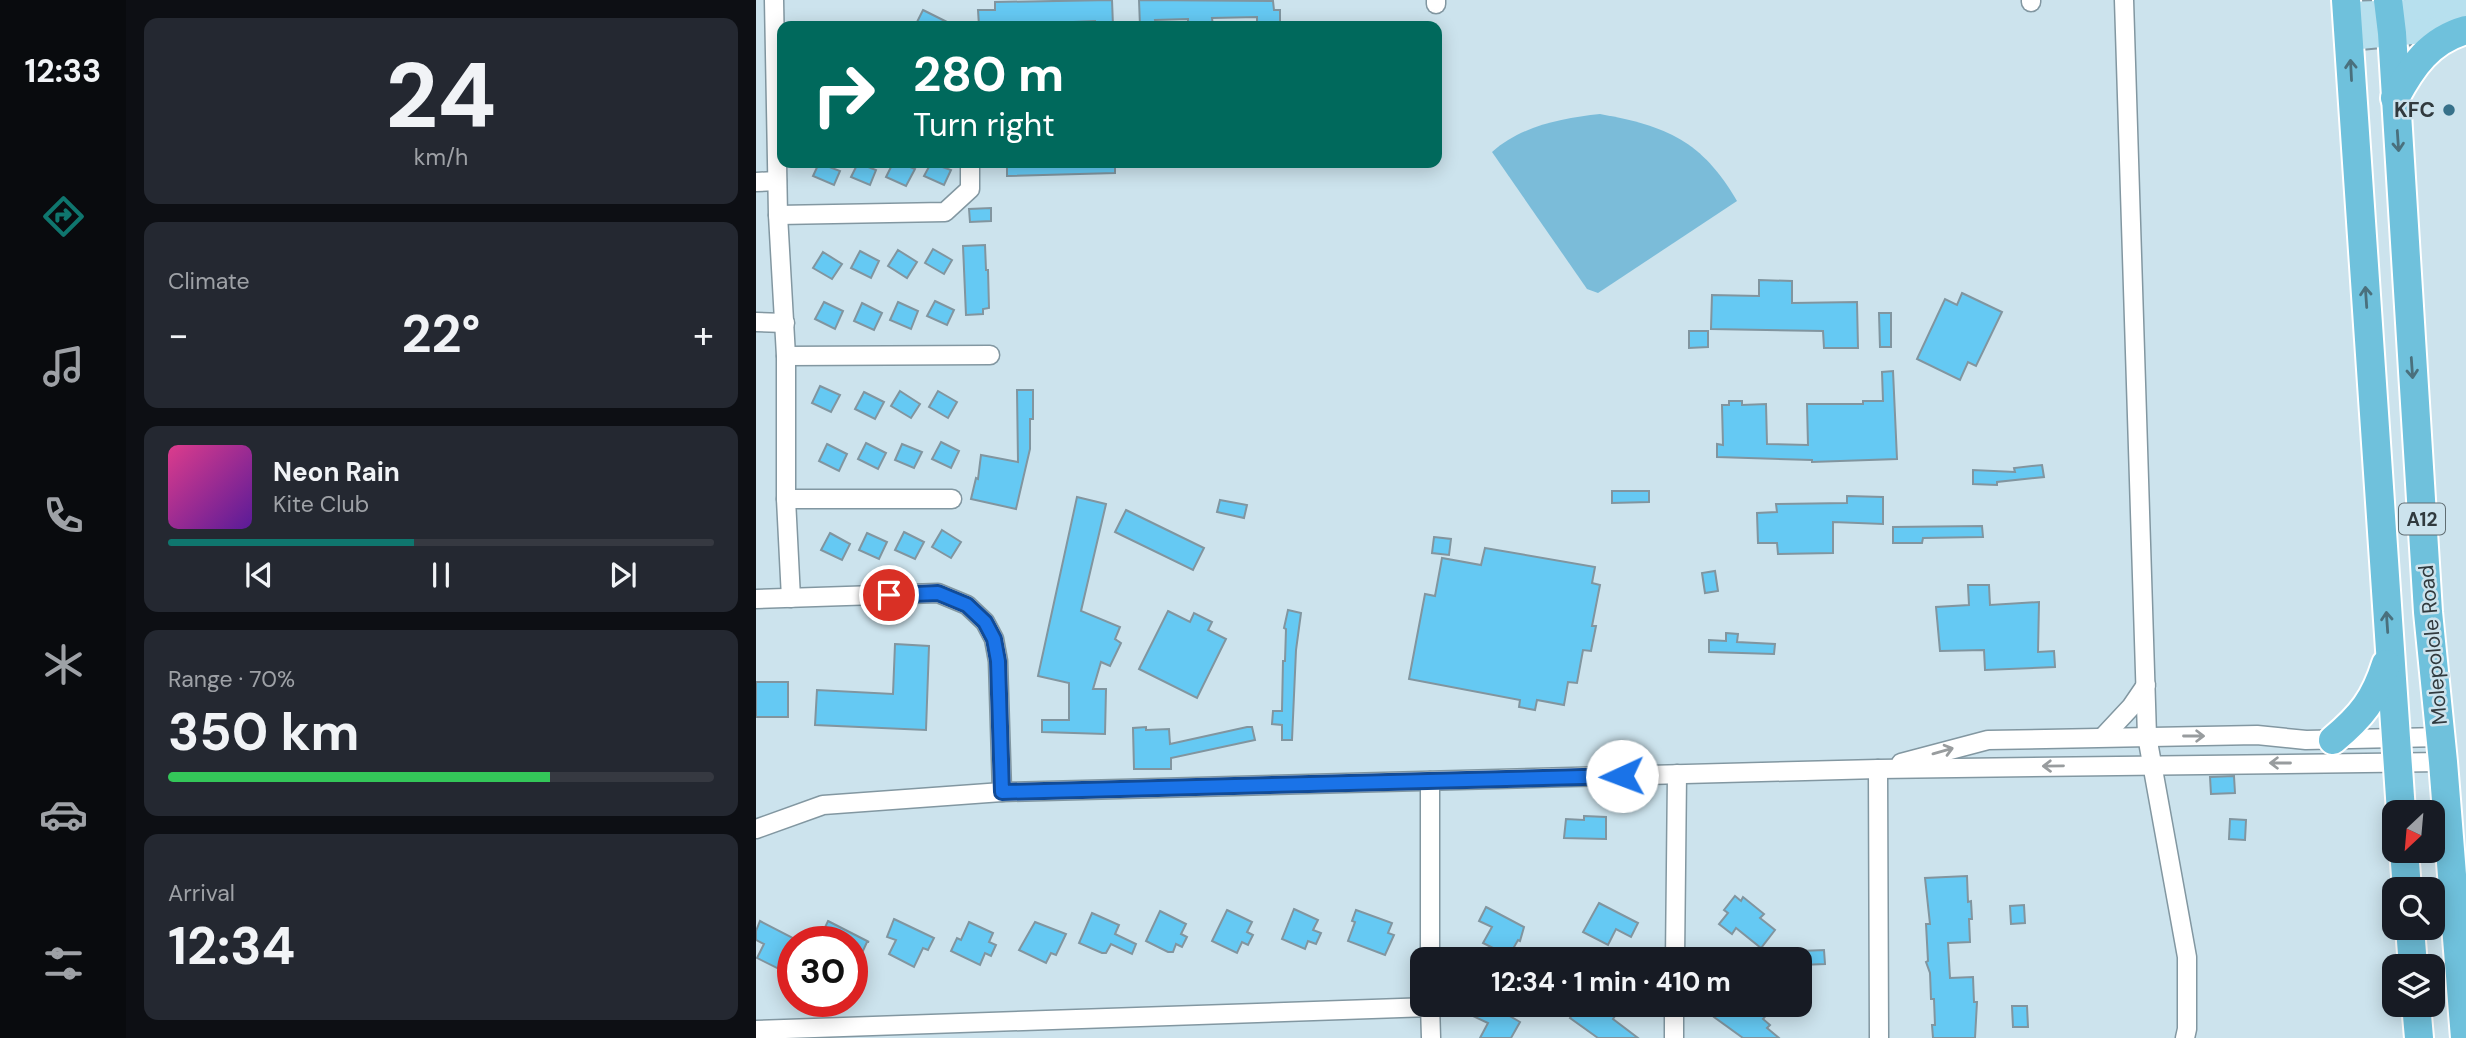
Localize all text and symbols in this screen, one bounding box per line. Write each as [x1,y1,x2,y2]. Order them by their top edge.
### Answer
text: 24 [385,37,497,155]
text: 280 m [913,42,1064,106]
icon: right [798,49,889,140]
text: 12:33 [25,50,101,92]
one-way arrow [2344,59,2357,82]
place label: KFC [2394,96,2435,124]
marker: KFC [2441,102,2457,118]
text: Turn right [913,104,1055,146]
one-way arrow [2392,130,2405,152]
text: km/h [414,142,468,172]
icon: directions [39,192,88,241]
text: Climate [168,266,250,296]
one-way arrow [2359,286,2372,309]
text: 22° [402,300,480,368]
text: − [168,310,189,360]
text: + [693,310,714,360]
icon: music [39,342,88,391]
one-way arrow [2406,357,2419,380]
text: Neon Rain [273,455,400,489]
text: Kite Club [273,489,369,519]
icon: phone [39,491,88,540]
road number: A12 [2399,504,2445,534]
icon: previous [240,556,278,594]
icon: pause [422,556,460,594]
icon: next [604,556,642,594]
street label: Molepolole Road [2412,564,2454,726]
pin [859,565,919,625]
icon: arrive [870,576,908,614]
one-way arrow [2380,611,2393,634]
icon: climate [39,640,88,689]
text: Range · 70% [168,664,295,694]
text: 350 km [168,698,360,766]
one-way arrow [2182,729,2205,743]
position arrow [1585,739,1659,813]
one-way arrow [1932,744,1954,757]
one-way arrow [2269,756,2292,770]
one-way arrow [2041,759,2064,773]
icon: car [39,790,88,839]
north arrow [2382,800,2445,863]
map controls [2382,800,2445,1017]
button: search [2382,877,2445,940]
text: Arrival [168,878,235,908]
text: 12:34 [168,912,295,980]
speed limit sign: 30 [777,926,868,1017]
icon: filters [39,939,88,988]
button: layers [2382,954,2445,1017]
text: 12:34 · 1 min · 410 m [1491,965,1731,999]

